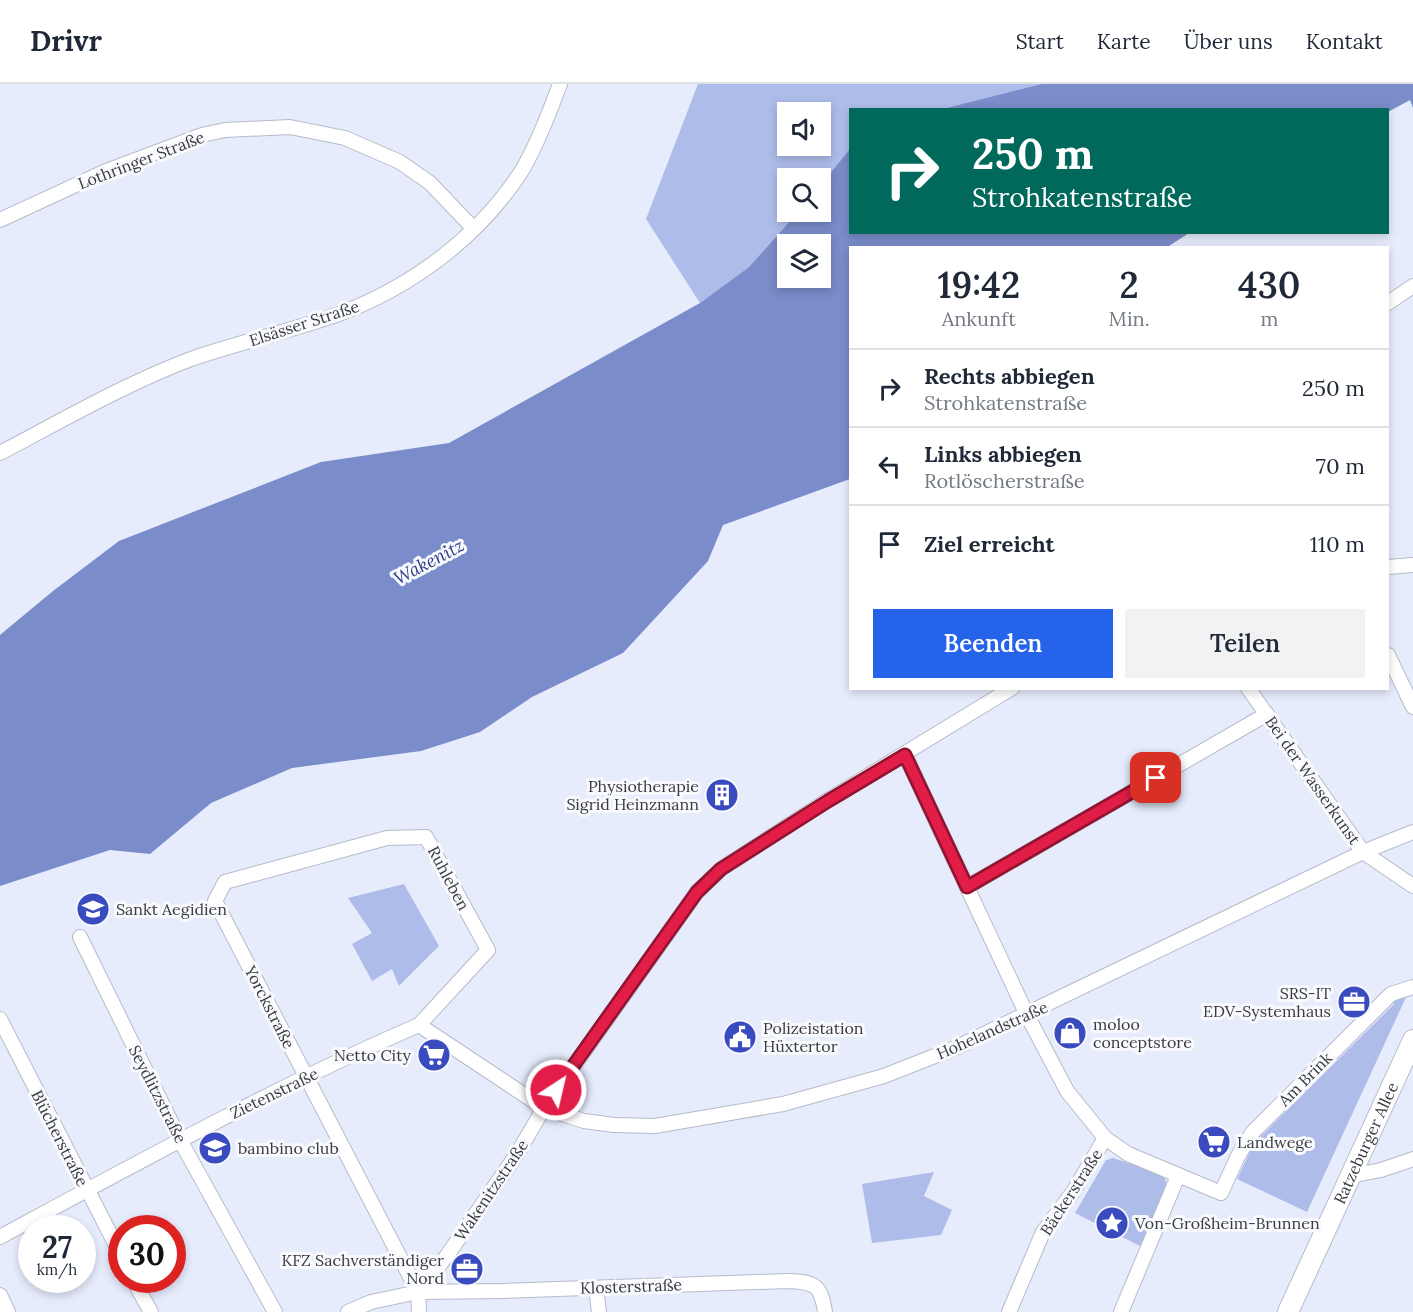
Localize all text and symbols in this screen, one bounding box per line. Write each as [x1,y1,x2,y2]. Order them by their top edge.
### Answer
text: Drivr [30,23,102,59]
text: Start [1016,28,1064,55]
text: Karte [1097,28,1151,55]
text: Über uns [1184,28,1273,55]
text: Kontakt [1306,28,1383,55]
map controls [777,102,831,288]
button: sound [777,102,831,156]
street label: Lothringer Straße [75,127,207,193]
text: 250 m [972,127,1093,181]
icon: right [873,132,951,210]
button: search [777,168,831,222]
text: Strohkatenstraße [972,180,1192,214]
button: layers [777,234,831,288]
text: 19:42 [937,262,1020,308]
text: 2 [1120,262,1139,308]
text: 430 [1238,262,1301,308]
street label: Elsässer Straße [246,296,362,350]
text: Ankunft [942,306,1016,331]
text: Min. [1109,306,1150,331]
text: m [1260,306,1278,331]
text: Rechts abbiegen [924,362,1095,390]
icon: right [873,372,906,405]
text: 250 m [1302,374,1365,402]
text: Strohkatenstraße [924,390,1087,415]
text: Links abbiegen [924,440,1082,468]
icon: left [873,450,906,483]
text: 70 m [1316,452,1365,480]
text: Rotlöscherstraße [924,468,1085,493]
icon: arrive [873,528,906,561]
text: Ziel erreicht [924,530,1055,558]
text: 110 m [1310,530,1365,558]
water label: Wakenitz [390,533,468,590]
button: Beenden [873,609,1113,678]
button: Teilen [1125,609,1365,678]
street label: Bei der Wasserkunst [1261,712,1365,849]
pin [1130,752,1181,803]
icon: arrive [1139,761,1172,794]
place label: Physiotherapie Sigrid Heinzmann [566,776,699,814]
building icon: Physiotherapie Sigrid Heinzmann [704,777,740,813]
street label: Ruhleben [424,842,474,914]
school or university icon: Sankt Aegidien [75,891,111,927]
place label: Sankt Aegidien [116,899,227,919]
street label: Yorckstraße [240,961,300,1052]
place label: SRS-IT EDV-Systemhaus [1203,983,1331,1021]
office icon: SRS-IT EDV-Systemhaus [1336,984,1372,1020]
street label: Hohelandstraße [933,996,1051,1064]
place label: moloo conceptstore [1093,1014,1192,1052]
shop icon: moloo conceptstore [1052,1015,1088,1051]
place label: Polizeistation Hüxtertor [763,1018,864,1056]
public building icon: Polizeistation Hüxtertor [722,1019,758,1055]
supermarket icon: Netto City [416,1037,452,1073]
street label: Seydlitzstraße [125,1042,191,1147]
place label: Netto City [334,1045,412,1065]
street label: Am Brink [1273,1048,1336,1111]
position arrow [524,1058,588,1122]
street label: Zietenstraße [227,1063,322,1123]
street label: Ratzeburger Allee [1329,1079,1402,1207]
street label: Blücherstraße [27,1086,93,1190]
supermarket icon: Landwege [1196,1124,1232,1160]
school or university icon: bambino club [197,1130,233,1166]
place label: Landwege [1237,1132,1313,1152]
street label: Wakenitzstraße [450,1135,532,1244]
place label: bambino club [238,1138,339,1158]
street label: Bäckerstraße [1036,1145,1107,1239]
place icon: Von-Großheim-Brunnen [1094,1205,1130,1241]
place label: Von-Großheim-Brunnen [1134,1213,1320,1233]
speed limit sign: 30 [108,1215,186,1293]
text: 27 [42,1228,72,1266]
place label: KFZ Sachverständiger Nord [281,1250,444,1288]
office icon: KFZ Sachverständiger Nord [449,1251,485,1287]
text: km/h [37,1260,77,1279]
street label: Klosterstraße [580,1274,683,1298]

